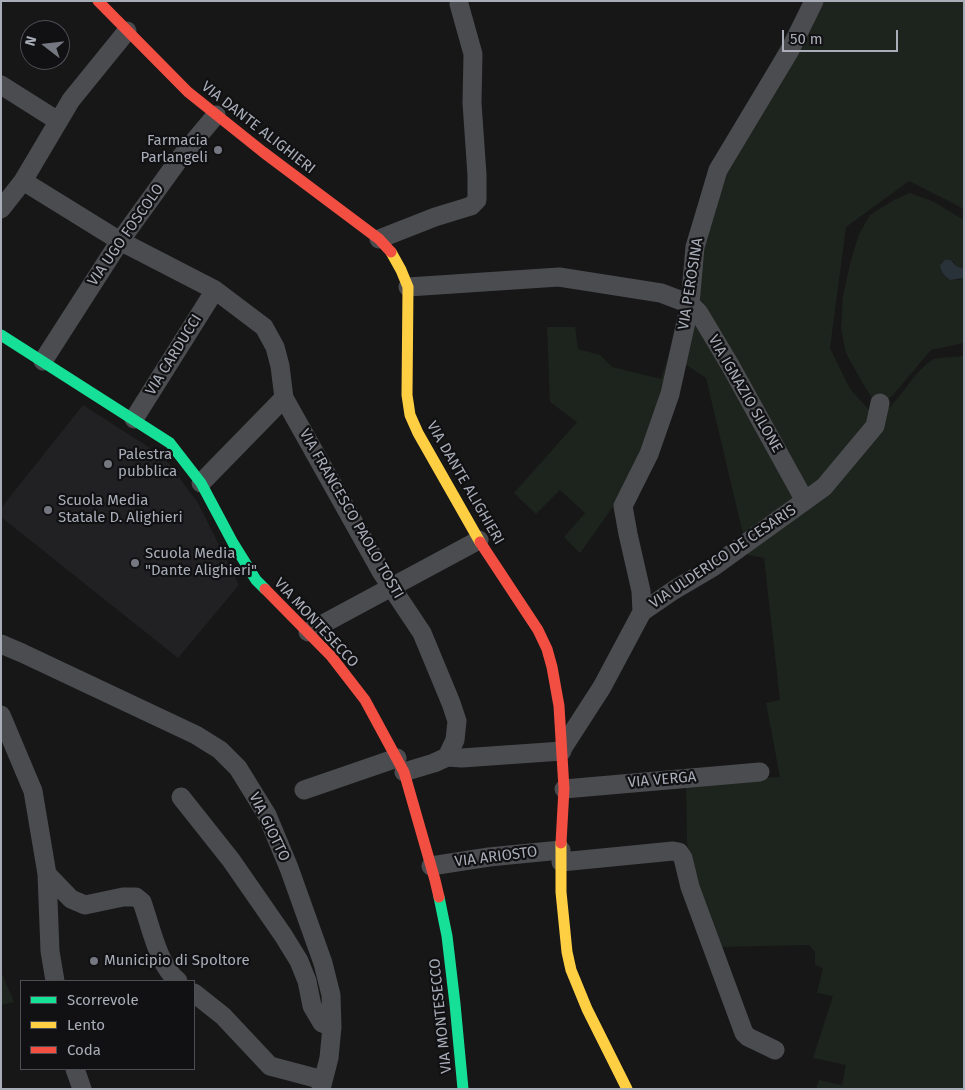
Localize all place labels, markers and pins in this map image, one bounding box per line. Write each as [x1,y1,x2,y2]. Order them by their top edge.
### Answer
place label: Farmacia Parlangeli [141,132,208,167]
marker: Farmacia Parlangeli [212,144,224,156]
place label: Palestra pubblica [118,446,177,481]
marker: Palestra pubblica [102,458,114,470]
place label: Scuola Media Statale D. Alighieri [58,492,183,527]
marker: Scuola Media Statale D. Alighieri [42,504,54,516]
place label: Scuola Media "Dante Alighieri" [145,545,257,580]
marker: Scuola Media "Dante Alighieri" [129,557,141,569]
place label: Municipio di Spoltore [104,952,250,970]
marker: Municipio di Spoltore [88,955,100,967]

